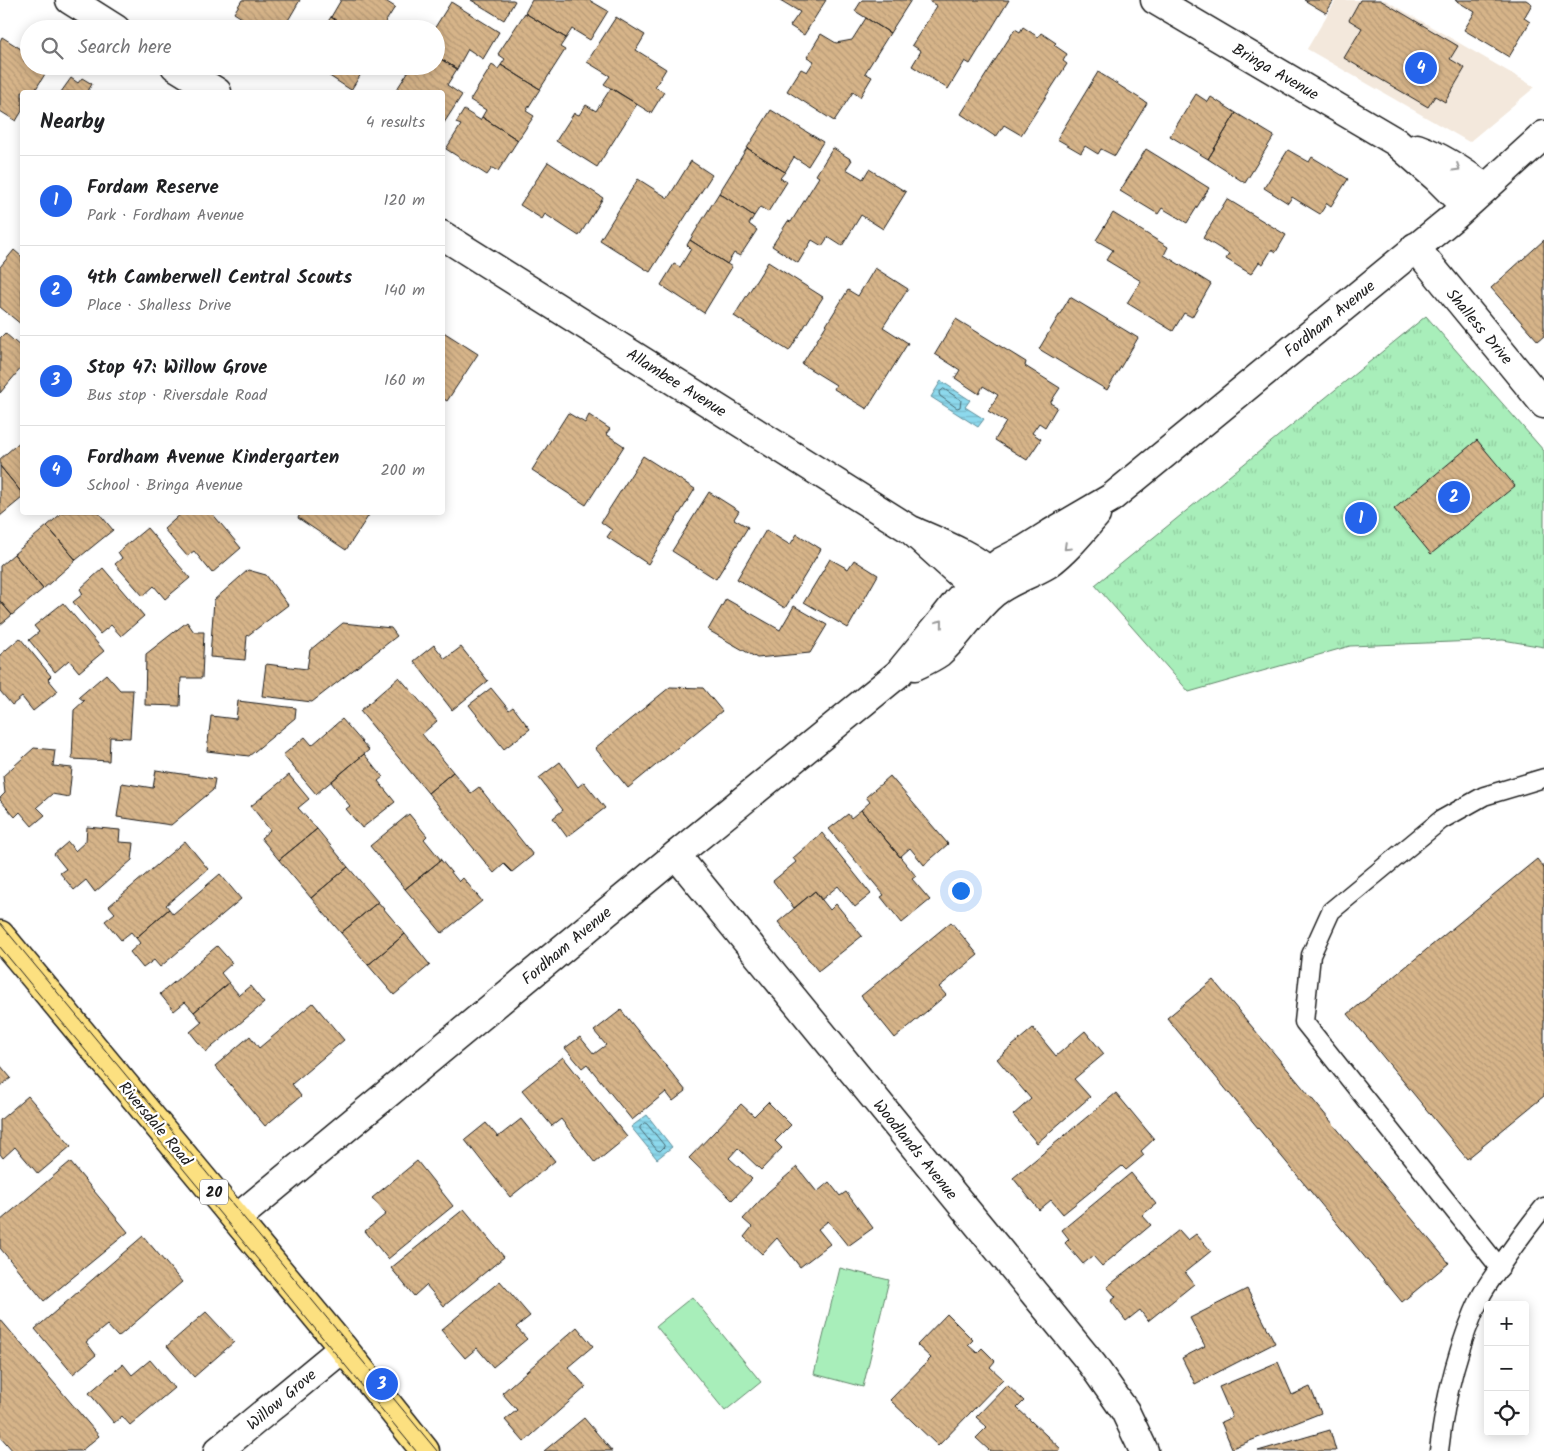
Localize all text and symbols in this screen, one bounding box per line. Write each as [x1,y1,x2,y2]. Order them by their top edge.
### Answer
search box [20,20,445,75]
text: Search here [78,33,172,63]
icon: search [38,34,66,62]
street label: Bringa Avenue [1227,37,1323,107]
pin: 4 [1405,49,1437,87]
text: Nearby [40,106,105,139]
text: 4 results [366,110,425,135]
one-way arrow [1451,161,1460,171]
text: Fordam Reserve [87,173,219,203]
text: 1 [54,188,58,213]
text: 120 m [384,188,425,213]
text: Park · Fordham Avenue [87,203,244,228]
text: 4th Camberwell Central Scouts [87,263,352,293]
street label: Fordham Avenue [1279,274,1381,364]
text: 2 [51,278,61,303]
text: 140 m [384,278,425,303]
street label: Shalless Drive [1439,283,1518,371]
text: Place · Shalless Drive [87,293,231,318]
street label: Allambee Avenue [621,342,731,424]
text: Stop 47: Willow Grove [87,353,267,383]
text: 3 [52,368,60,393]
text: 160 m [384,368,425,393]
text: Bus stop · Riversdale Road [87,383,267,408]
text: Fordham Avenue Kindergarten [87,443,339,473]
text: 4 [52,458,60,483]
text: 200 m [381,458,425,483]
text: School · Bringa Avenue [87,473,243,498]
pin: 2 [1438,478,1470,516]
pin: 1 [1345,499,1377,537]
one-way arrow [1064,541,1073,550]
one-way arrow [935,619,944,628]
your location [948,878,974,904]
street label: Fordham Avenue [516,901,618,991]
street label: Riversdale Road [112,1076,199,1173]
street label: Woodlands Avenue [866,1094,963,1206]
road number: 20 [200,1180,228,1204]
map controls [1484,1301,1529,1436]
button: + [1484,1301,1529,1346]
button: − [1484,1346,1529,1391]
street label: Willow Grove [241,1363,323,1437]
pin: 3 [366,1365,398,1403]
button: locate [1484,1391,1529,1436]

